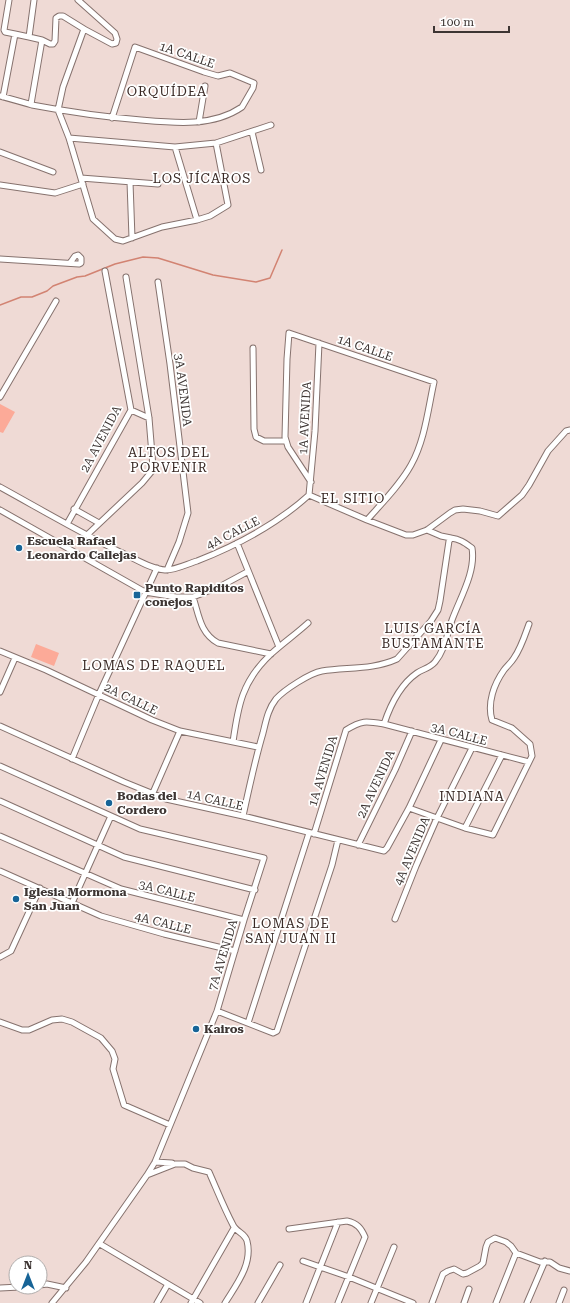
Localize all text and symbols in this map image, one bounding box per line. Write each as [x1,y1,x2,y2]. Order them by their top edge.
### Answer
scale bar [434,8,509,34]
text: 100 m [440,15,474,29]
street label: 1A CALLE [157,39,217,71]
district label: ORQUÍDEA [127,83,207,99]
district label: LOS JÍCAROS [153,170,251,186]
street label: 1A CALLE [335,332,395,364]
street label: 3A AVENIDA [172,353,194,428]
street label: 1A AVENIDA [296,380,314,455]
street label: 2A AVENIDA [78,403,125,475]
district label: ALTOS DEL PORVENIR [128,445,210,475]
district label: EL SITIO [321,491,385,506]
street label: 4A CALLE [204,514,262,552]
place label: Escuela Rafael Leonardo Callejas [27,534,136,562]
marker: Escuela Rafael Leonardo Callejas [14,543,24,553]
place label: Punto Rapiditos conejos [145,581,244,609]
marker: Punto Rapiditos conejos [132,590,142,600]
district label: LUIS GARCÍA BUSTAMANTE [381,620,485,651]
district label: LOMAS DE RAQUEL [82,658,226,673]
street label: 2A CALLE [102,680,160,718]
street label: 3A CALLE [429,720,489,748]
street label: 1A AVENIDA [306,733,341,808]
street label: 2A AVENIDA [354,747,398,820]
street label: 1A CALLE [185,787,245,813]
place label: Bodas del Cordero [117,789,177,817]
district label: INDIANA [439,789,505,804]
marker: Bodas del Cordero [104,798,114,808]
street label: 4A AVENIDA [391,814,433,888]
street label: 3A CALLE [137,877,197,905]
place label: Iglesia Mormona San Juan [24,885,127,913]
marker: Iglesia Mormona San Juan [11,894,21,904]
street label: 4A CALLE [133,909,193,937]
district label: LOMAS DE SAN JUAN II [245,916,337,946]
street label: 7A AVENIDA [206,917,241,992]
place label: Kairos [204,1022,244,1036]
marker: Kairos [191,1024,201,1034]
north arrow [8,1255,48,1295]
text: N [24,1259,33,1272]

